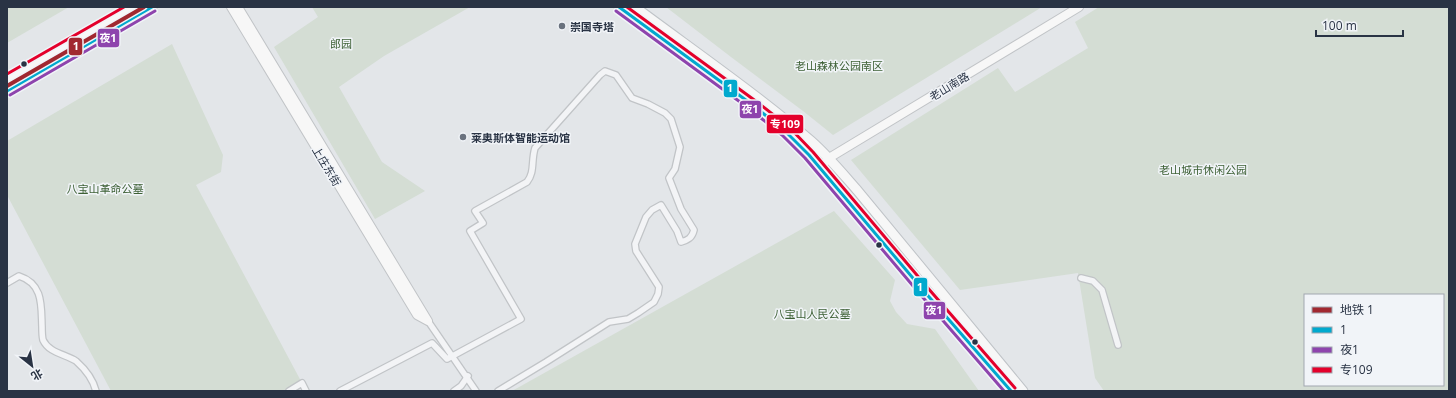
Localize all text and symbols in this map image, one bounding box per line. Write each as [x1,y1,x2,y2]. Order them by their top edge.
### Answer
scale bar [1316,12,1403,38]
text: 100 m [1322,17,1357,34]
place label: 崇国寺塔 [570,19,614,34]
marker: 崇国寺塔 [557,21,567,31]
line badge: 夜1 [97,28,120,48]
text: 夜1 [99,30,117,45]
park label: 郎园 [330,36,352,51]
line badge: 1 [68,37,83,56]
text: 1 [73,38,79,53]
park label: 老山森林公园南区 [795,58,883,73]
unlabelled marker [19,59,29,69]
street label: 老山南路 [926,68,972,104]
line badge: 1 [723,79,738,98]
text: 1 [727,80,733,95]
line badge: 夜1 [739,100,762,119]
text: 夜1 [741,101,759,116]
line badge: 专109 [766,114,804,134]
text: 专109 [770,116,800,131]
place label: 莱奥斯体智能运动馆 [471,130,570,145]
marker: 莱奥斯体智能运动馆 [458,132,468,142]
street label: 上庄东街 [309,143,345,189]
park label: 老山城市休闲公园 [1159,162,1247,177]
park label: 八宝山革命公墓 [67,181,144,196]
unlabelled marker [874,240,884,250]
line badge: 1 [913,277,928,297]
text: 1 [917,279,923,294]
legend [1304,294,1444,386]
line badge: 夜1 [923,301,946,320]
text: 地铁 1 [1340,301,1374,318]
text: 夜1 [925,302,943,317]
park label: 八宝山人民公墓 [774,306,851,321]
text: 1 [1340,321,1347,338]
unlabelled marker [970,337,980,347]
text: 夜1 [1340,341,1359,358]
north arrow [12,346,52,386]
text: 专109 [1340,361,1373,378]
text: 北 [29,366,46,384]

